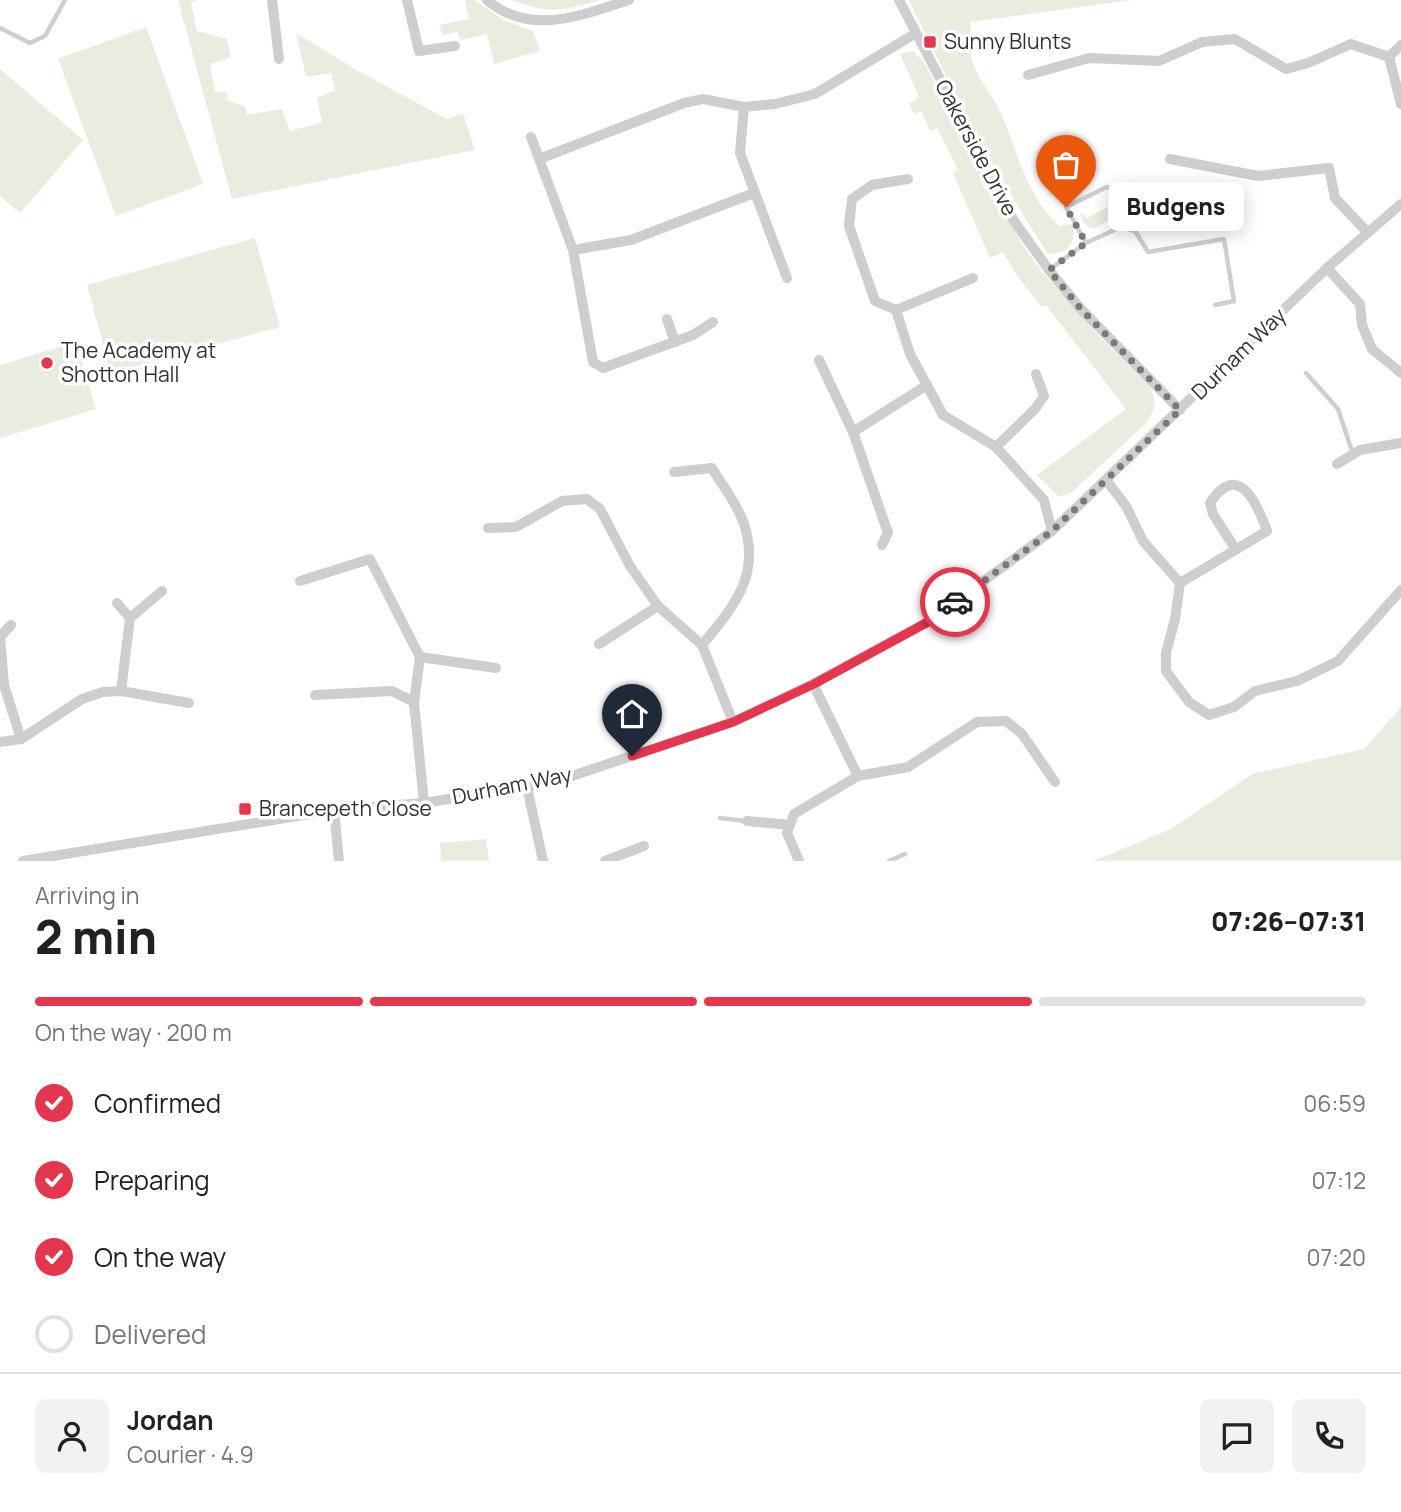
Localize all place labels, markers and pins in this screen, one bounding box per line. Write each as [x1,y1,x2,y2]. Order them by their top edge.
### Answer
place label: Sunny Blunts [944,27,1071,55]
marker: Sunny Blunts [922,34,938,50]
pin [1036,135,1096,207]
callout: Budgens [1108,182,1244,232]
place label: The Academy at Shotton Hall [61,336,216,388]
marker: The Academy at Shotton Hall [39,355,55,371]
pin [602,684,662,756]
place label: Brancepeth Close [259,794,432,822]
marker: Brancepeth Close [237,801,253,817]

